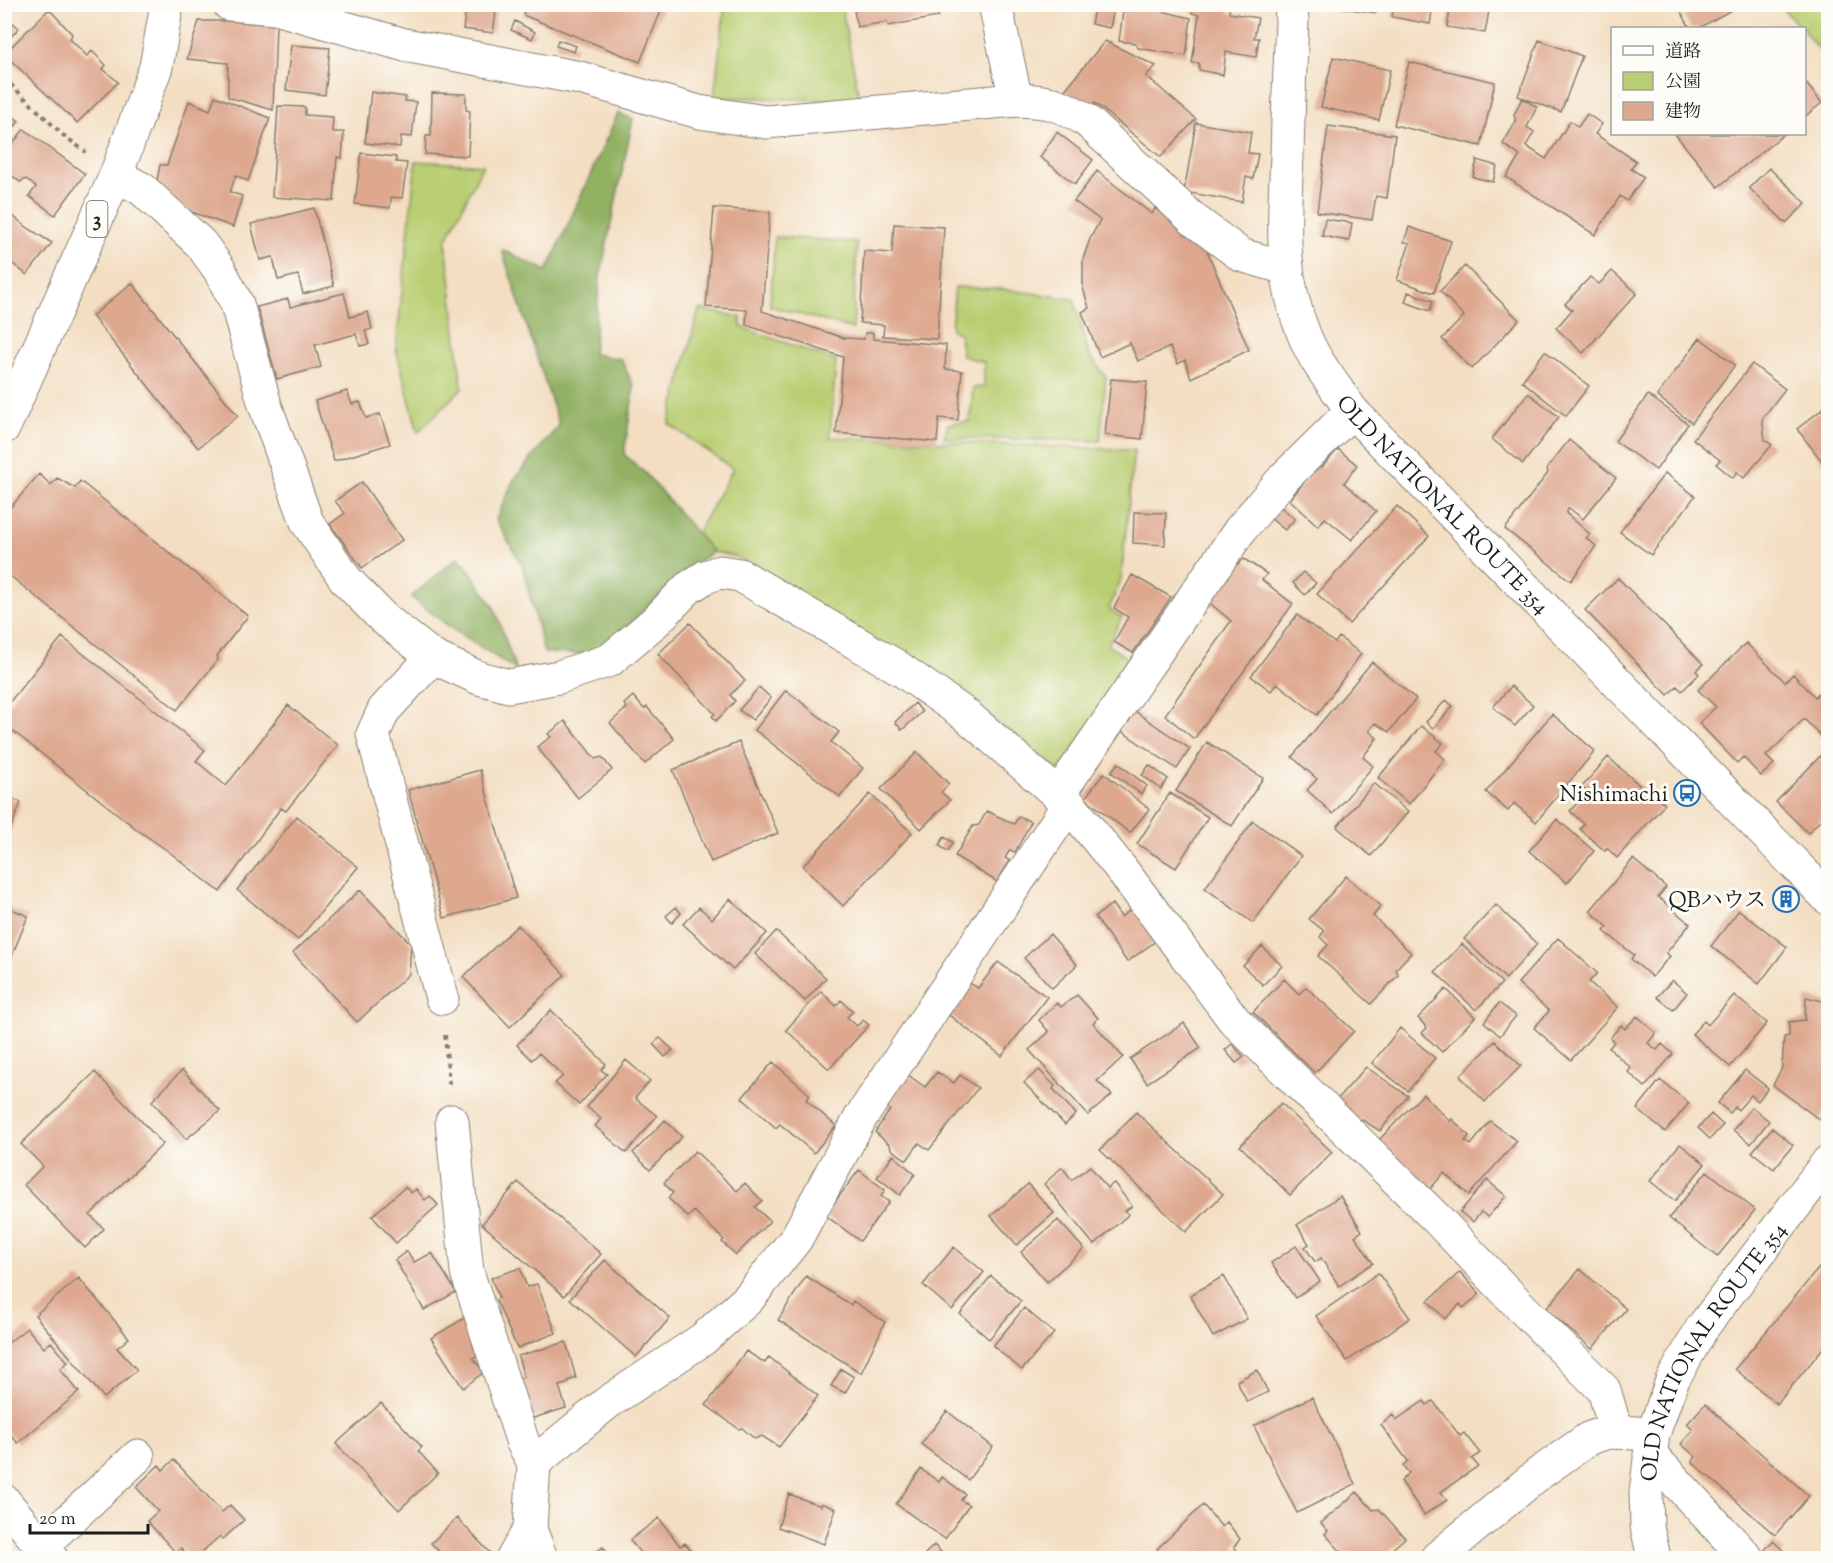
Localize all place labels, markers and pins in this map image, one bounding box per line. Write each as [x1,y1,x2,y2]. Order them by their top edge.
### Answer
bus stop icon: Nishimachi [1672,778,1702,808]
place label: Nishimachi [1559,780,1668,812]
building icon: QBハウス [1771,884,1801,914]
place label: QBハウス [1668,886,1766,918]

